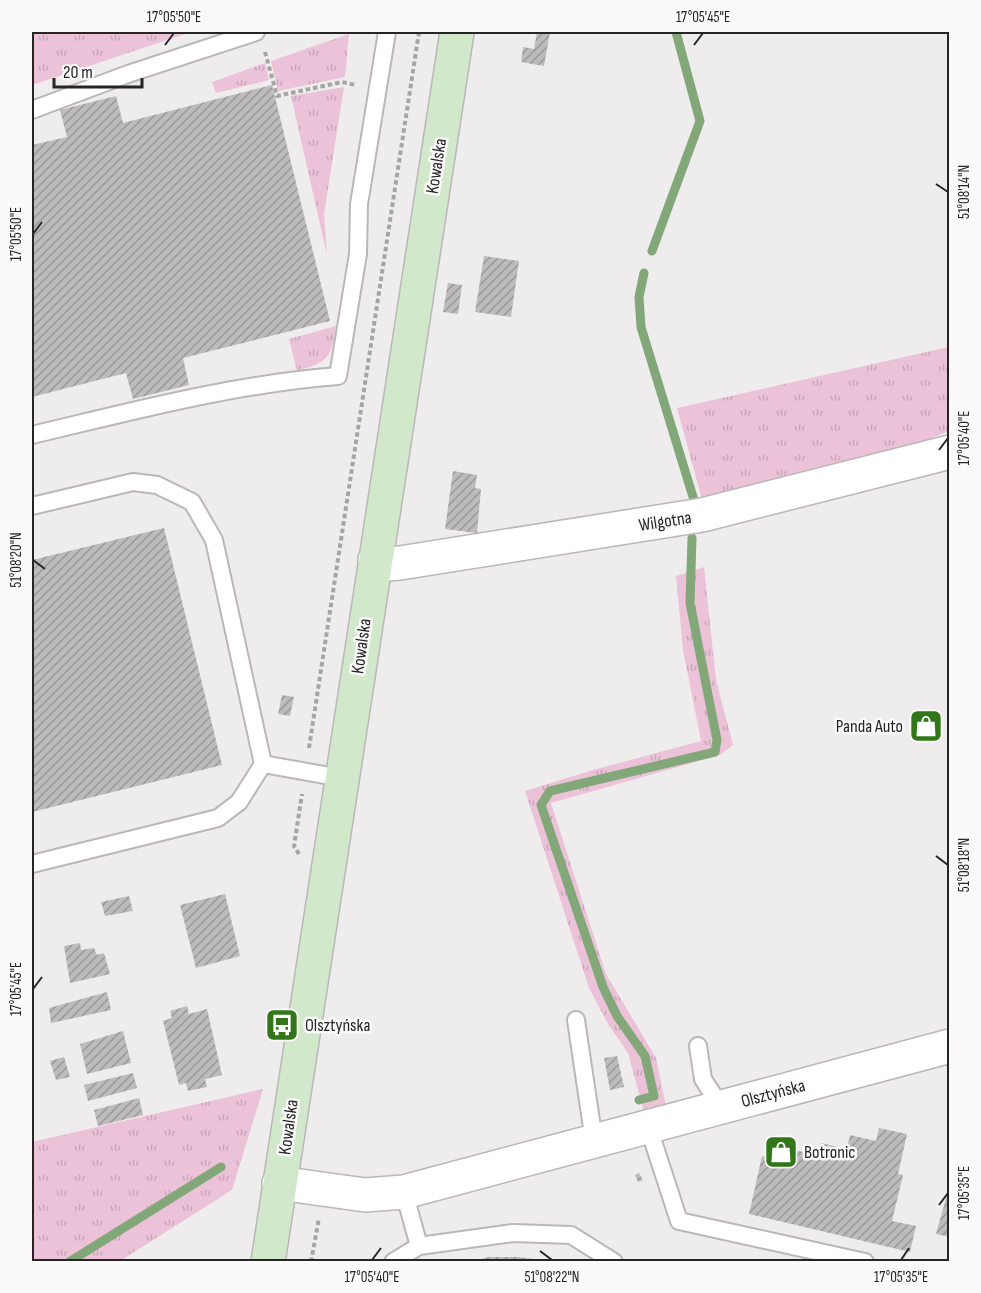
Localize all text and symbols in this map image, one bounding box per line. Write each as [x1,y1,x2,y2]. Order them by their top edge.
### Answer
text: 17°05'50"E [147,8,201,27]
text: 17°05'45"E [676,8,730,27]
scale bar [54,51,142,89]
text: 20 m [63,62,93,83]
street label: Kowalska [422,137,451,195]
text: 51°08'14"N [955,165,974,219]
text: 17°05'50"E [7,207,26,261]
text: 17°05'40"E [955,411,974,465]
street label: Wilgotna [637,507,693,536]
text: 51°08'20"N [7,532,26,588]
street label: Kowalska [347,617,376,675]
shop icon: Panda Auto [908,708,944,744]
place label: Panda Auto [836,716,903,737]
text: 51°08'18"N [955,838,974,892]
text: 17°05'45"E [7,962,26,1016]
bus stop icon: Olsztyńska [264,1007,300,1043]
place label: Olsztyńska [305,1015,370,1036]
street label: Olsztyńska [739,1075,807,1112]
street label: Kowalska [274,1098,303,1156]
shop icon: Botronic [763,1134,799,1170]
place label: Botronic [804,1142,856,1163]
text: 17°05'35"E [955,1166,974,1220]
text: 17°05'40"E [345,1268,399,1287]
text: 51°08'22"N [525,1268,579,1287]
text: 17°05'35"E [874,1268,928,1287]

